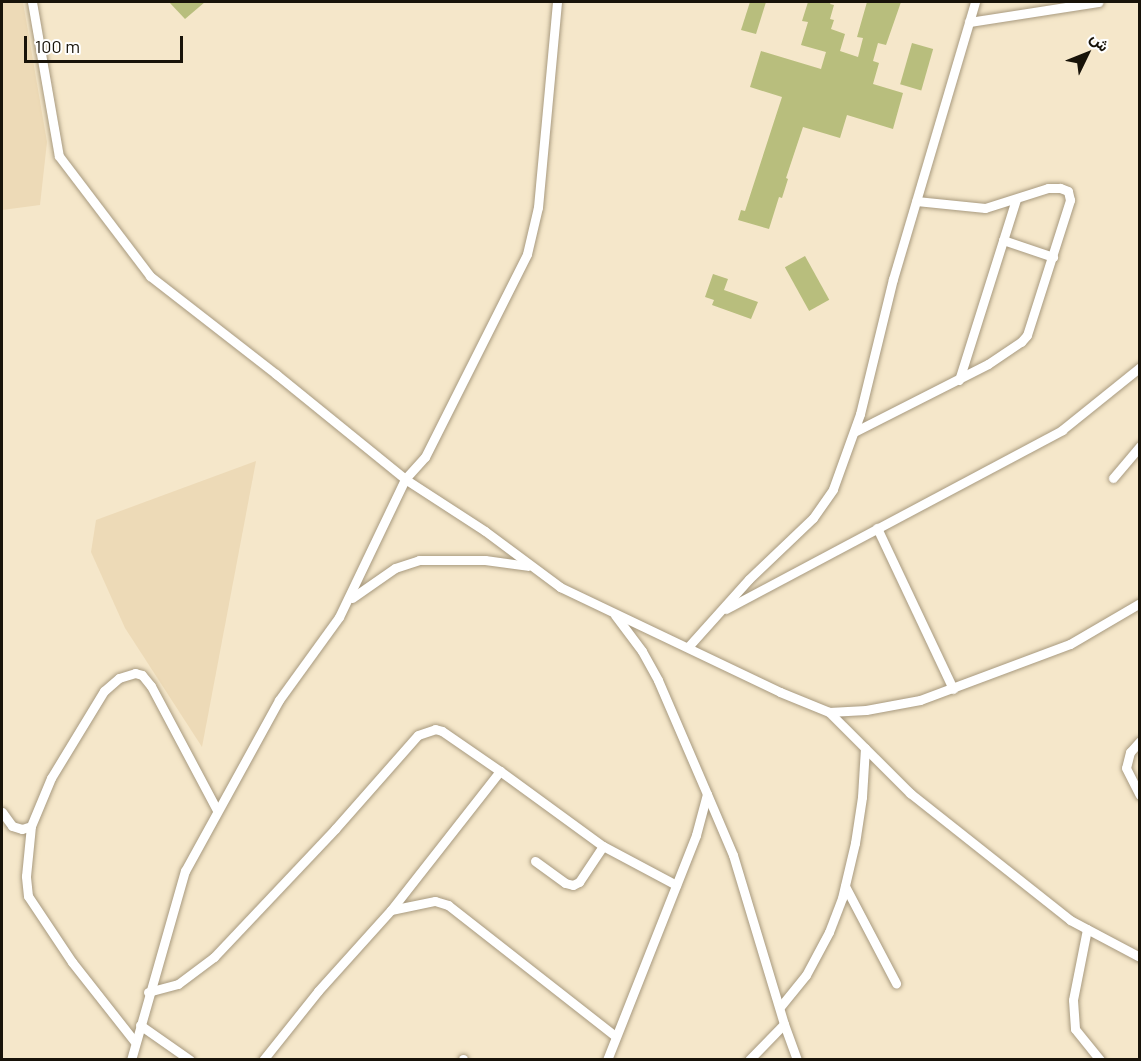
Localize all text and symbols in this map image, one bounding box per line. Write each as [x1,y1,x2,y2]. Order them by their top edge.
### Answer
scale bar [27,24,186,62]
north arrow [1057,24,1117,84]
text: ش [1087,28,1114,55]
text: 100 m [35,35,80,57]

